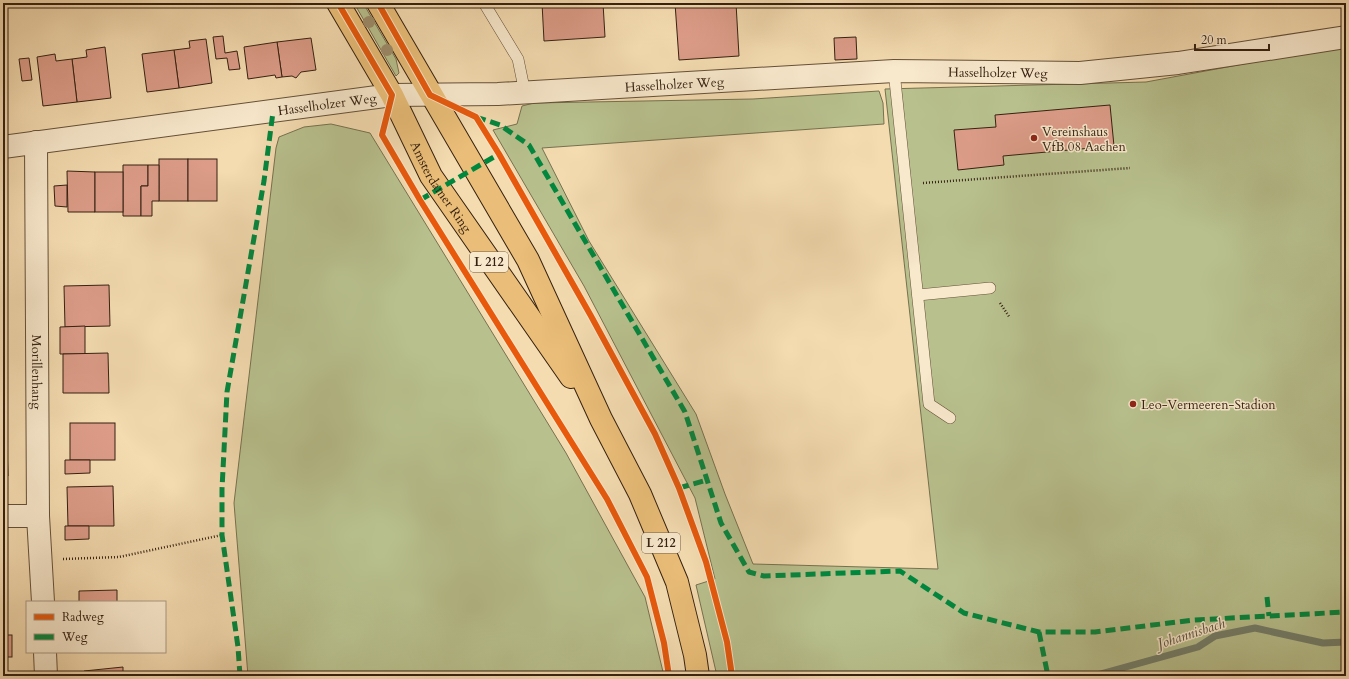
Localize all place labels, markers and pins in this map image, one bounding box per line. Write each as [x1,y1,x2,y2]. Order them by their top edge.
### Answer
place label: Vereinshaus VfB 08 Aachen [1042,123,1126,156]
marker: Vereinshaus VfB 08 Aachen [1029,133,1039,143]
place label: Leo-Vermeeren-Stadion [1141,396,1276,414]
marker: Leo-Vermeeren-Stadion [1128,399,1138,409]

